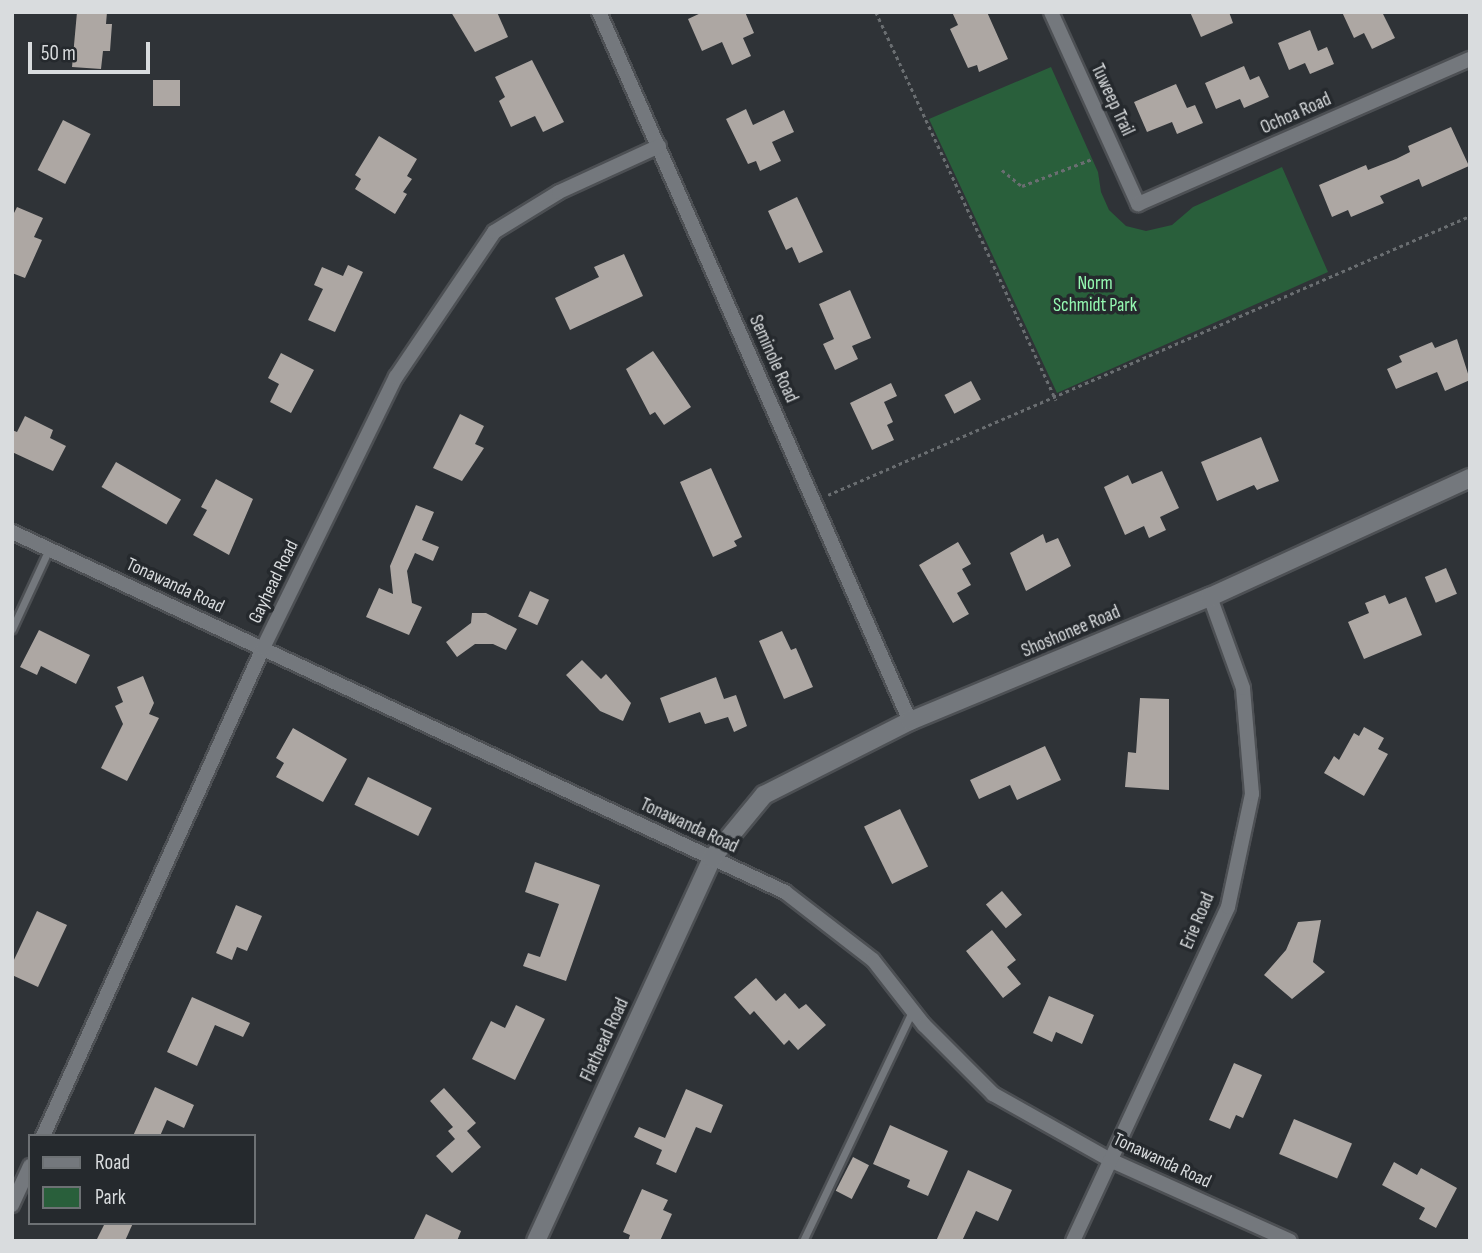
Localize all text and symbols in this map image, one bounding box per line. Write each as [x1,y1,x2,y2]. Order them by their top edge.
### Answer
scale bar [32,28,154,72]
text: 50 m [41,41,76,66]
street label: Tuweep Trail [1085,60,1139,140]
street label: Ochoa Road [1257,88,1335,140]
park label: Norm Schmidt Park [1053,273,1137,317]
street label: Seminole Road [744,312,802,406]
street label: Gayhead Road [244,537,304,627]
street label: Tonawanda Road [122,553,228,619]
street label: Shoshonee Road [1018,601,1124,663]
street label: Tonawanda Road [636,793,742,859]
street label: Erie Road [1176,889,1220,953]
street label: Flathead Road [576,995,634,1085]
street label: Tonawanda Road [1109,1128,1215,1194]
legend [28,1134,256,1225]
text: Road [95,1150,130,1175]
text: Park [95,1185,126,1210]

